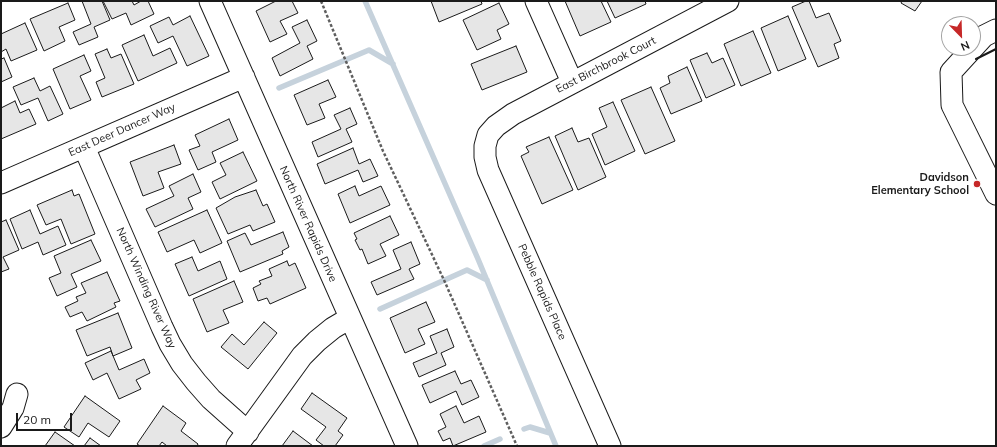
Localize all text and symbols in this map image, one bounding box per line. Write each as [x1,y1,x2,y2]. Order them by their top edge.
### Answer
north arrow [941,16,981,56]
street label: East Birchbrook Court [554,34,658,96]
text: N [959,38,972,54]
street label: East Deer Dancer Way [67,100,177,160]
street label: North River Rapids Drive [276,164,340,284]
place label: Davidson Elementary School [871,171,969,197]
marker: Davidson Elementary School [972,179,982,189]
street label: North Winding River Way [113,225,179,351]
street label: Pebble Rapids Place [515,242,569,342]
scale bar [18,405,74,431]
text: 20 m [23,412,51,427]

